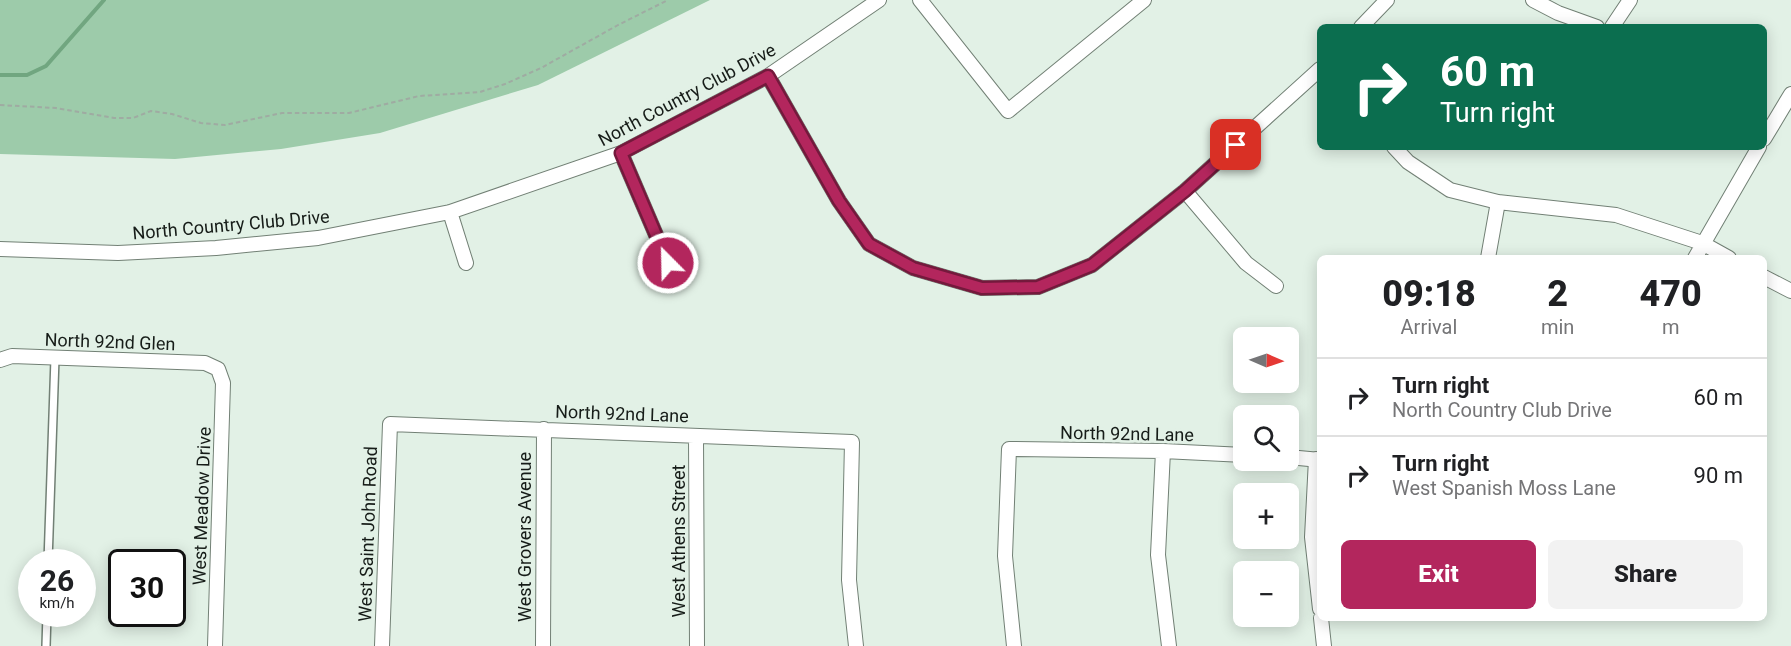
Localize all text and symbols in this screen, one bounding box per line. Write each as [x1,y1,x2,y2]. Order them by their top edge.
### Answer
street label: North Country Club Drive [594,39,779,150]
text: 60 m [1440,47,1535,96]
icon: right [1341,48,1419,126]
text: Turn right [1440,97,1555,129]
pin [1210,119,1261,170]
icon: arrive [1219,128,1252,161]
street label: North Country Club Drive [131,205,330,244]
position arrow [636,231,700,295]
text: 09:18 [1382,273,1476,315]
text: 2 [1547,273,1568,315]
text: 470 [1640,273,1702,315]
text: Arrival [1401,315,1457,339]
text: min [1541,315,1574,339]
text: m [1662,315,1679,339]
north arrow [1233,327,1299,393]
map controls [1233,327,1299,627]
street label: North 92nd Glen [44,329,176,354]
text: Turn right [1392,373,1489,398]
icon: right [1341,381,1374,414]
text: 60 m [1694,385,1743,410]
text: North Country Club Drive [1392,398,1612,422]
street label: North 92nd Lane [555,401,689,426]
button: search [1233,405,1299,471]
street label: North 92nd Lane [1060,422,1194,445]
street label: West Meadow Drive [188,426,215,586]
street label: West Saint John Road [354,446,381,622]
text: Turn right [1392,451,1489,476]
street label: West Grovers Avenue [514,452,535,622]
icon: right [1341,459,1374,492]
text: 90 m [1694,463,1743,488]
street label: West Athens Street [668,464,689,618]
text: West Spanish Moss Lane [1392,476,1616,500]
button: + [1233,483,1299,549]
button: Exit [1341,540,1536,609]
button: Share [1548,540,1743,609]
speed limit sign: 30 [108,549,186,627]
button: − [1233,561,1299,627]
text: 26 [40,563,74,598]
text: km/h [39,594,75,612]

